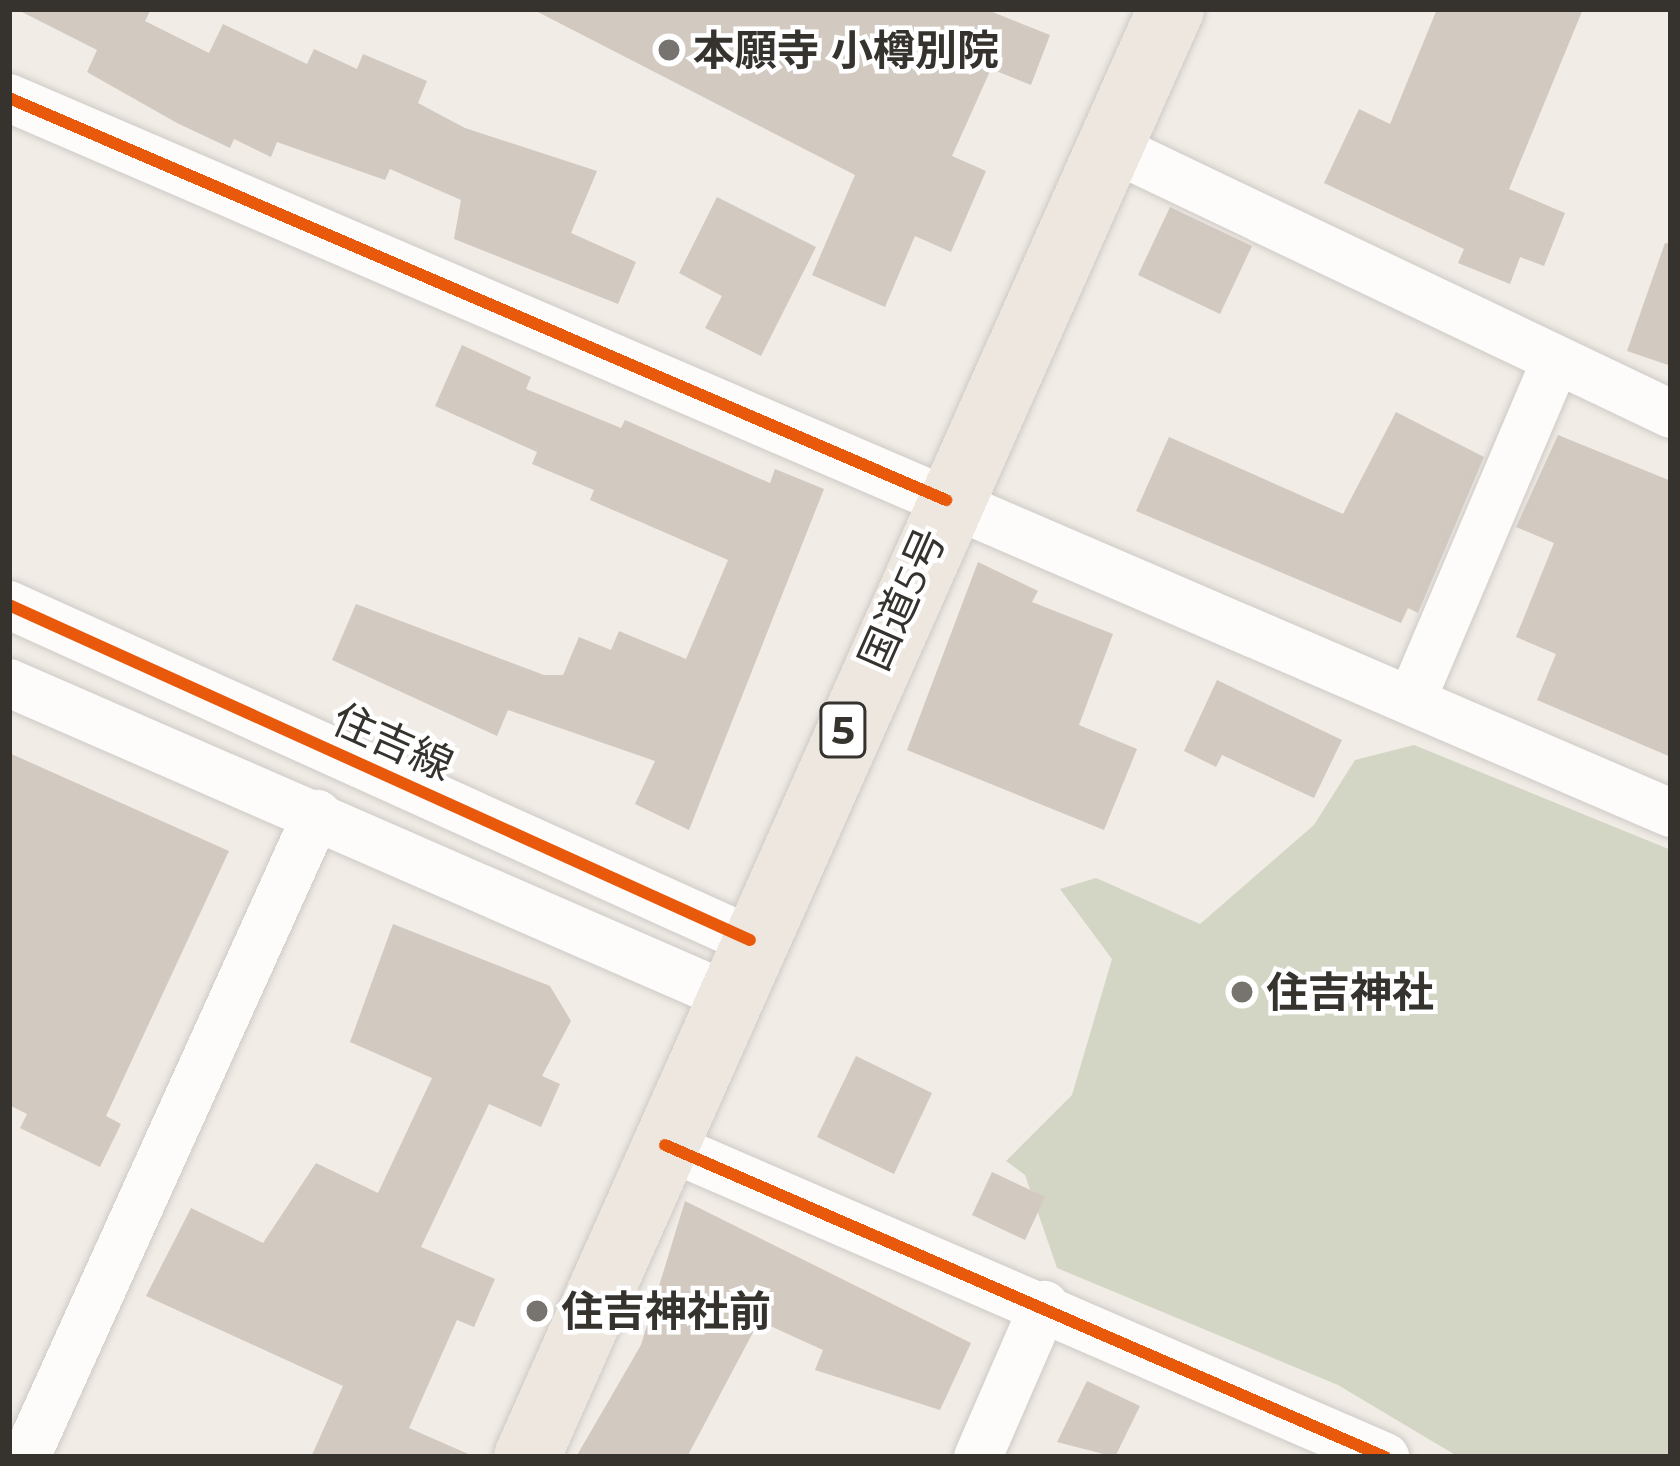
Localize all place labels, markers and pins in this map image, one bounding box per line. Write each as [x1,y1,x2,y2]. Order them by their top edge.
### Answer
place label: 本願寺 小樽別院 [693,25,999,75]
marker: 本願寺 小樽別院 [656,37,682,63]
place label: 住吉神社 [1266,967,1434,1017]
marker: 住吉神社 [1229,979,1255,1005]
place label: 住吉神社前 [561,1286,771,1336]
marker: 住吉神社前 [524,1298,550,1324]

